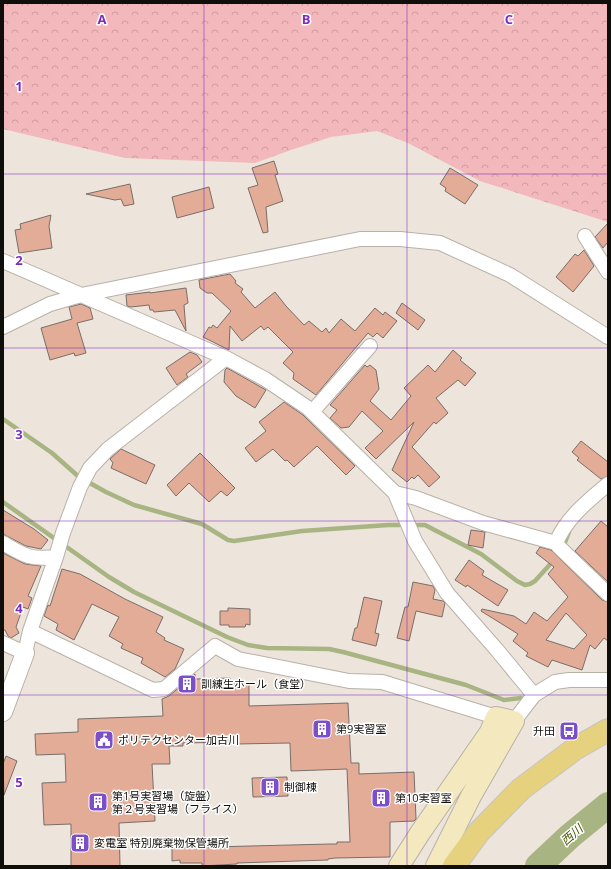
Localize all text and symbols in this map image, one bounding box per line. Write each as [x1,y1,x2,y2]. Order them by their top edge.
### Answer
text: A [98,10,107,28]
text: B [302,10,311,28]
text: C [505,10,513,28]
text: 1 [15,77,23,95]
text: 2 [15,251,23,269]
text: 3 [15,425,23,443]
text: 4 [15,599,23,617]
building icon: 訓練生ホール（食堂） [176,673,198,695]
place label: 訓練生ホール（食堂） [201,676,311,691]
building icon: 第9実習室 [311,718,333,740]
bus stop icon: 升田 [558,720,580,742]
place label: 第9実習室 [336,721,386,736]
place label: 升田 [533,723,555,738]
public building icon: ポリテクセンター加古川 [93,729,115,751]
place label: ポリテクセンター加古川 [118,732,239,747]
text: 5 [15,773,23,791]
building icon: 制御棟 [259,776,281,798]
place label: 制御棟 [284,779,317,794]
building icon: 第10実習室 [370,787,392,809]
place label: 第1号実習場（旋盤） 第２号実習場（フライス） [112,788,244,816]
place label: 第10実習室 [395,790,452,805]
building icon: 第1号実習場（旋盤） 第２号実習場（フライス） [87,791,109,813]
water label: 西川 [557,819,588,849]
building icon: 変電室 特別廃棄物保管場所 [69,832,91,854]
place label: 変電室 特別廃棄物保管場所 [94,835,230,850]

